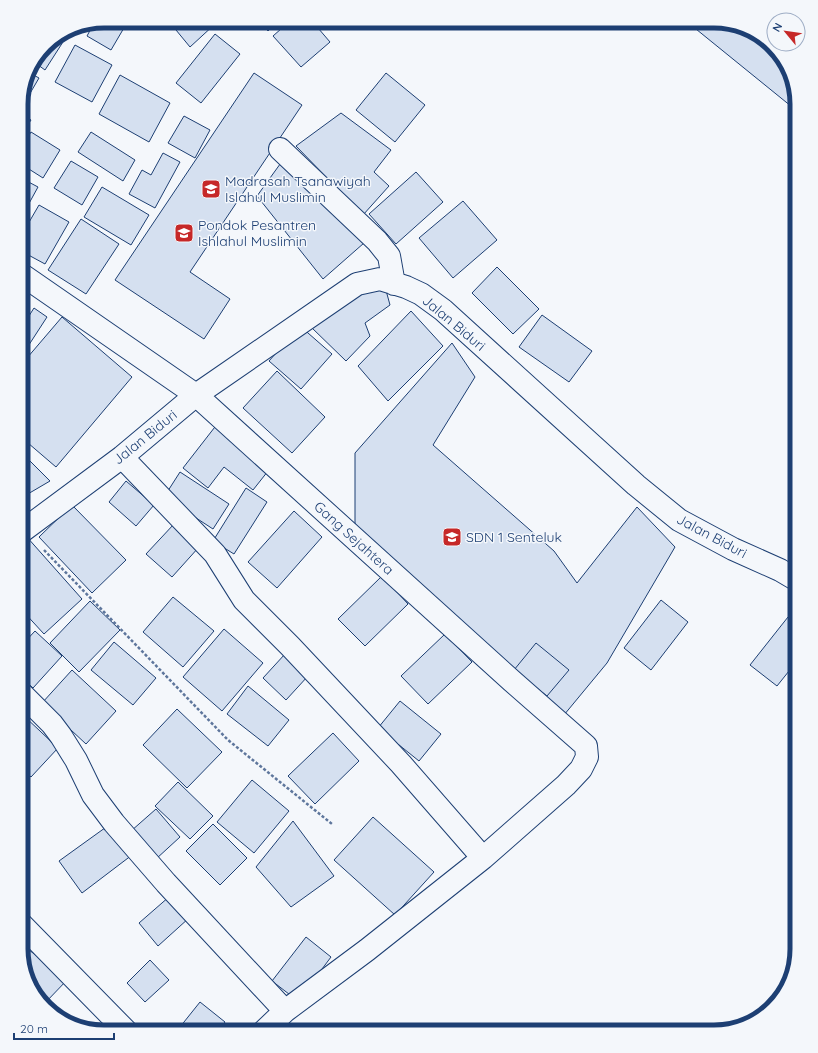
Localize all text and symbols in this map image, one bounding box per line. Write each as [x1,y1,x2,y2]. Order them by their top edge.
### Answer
north arrow [766,12,806,52]
text: N [769,20,785,34]
place label: Madrasah Tsanawiyah Islahul Muslimin [225,172,371,206]
school or university icon: Madrasah Tsanawiyah Islahul Muslimin [200,178,222,200]
place label: Pondok Pesantren Ishlahul Muslimin [198,216,316,250]
school or university icon: Pondok Pesantren Ishlahul Muslimin [173,222,195,244]
street label: Jalan Biduri [419,291,489,355]
street label: Jalan Biduri [109,406,181,468]
street label: Gang Sejahtera [310,497,398,579]
street label: Jalan Biduri [674,510,750,562]
school or university icon: SDN 1 Senteluk [441,526,463,548]
place label: SDN 1 Senteluk [466,528,562,546]
scale bar [14,1015,114,1041]
text: 20 m [20,1021,48,1036]

